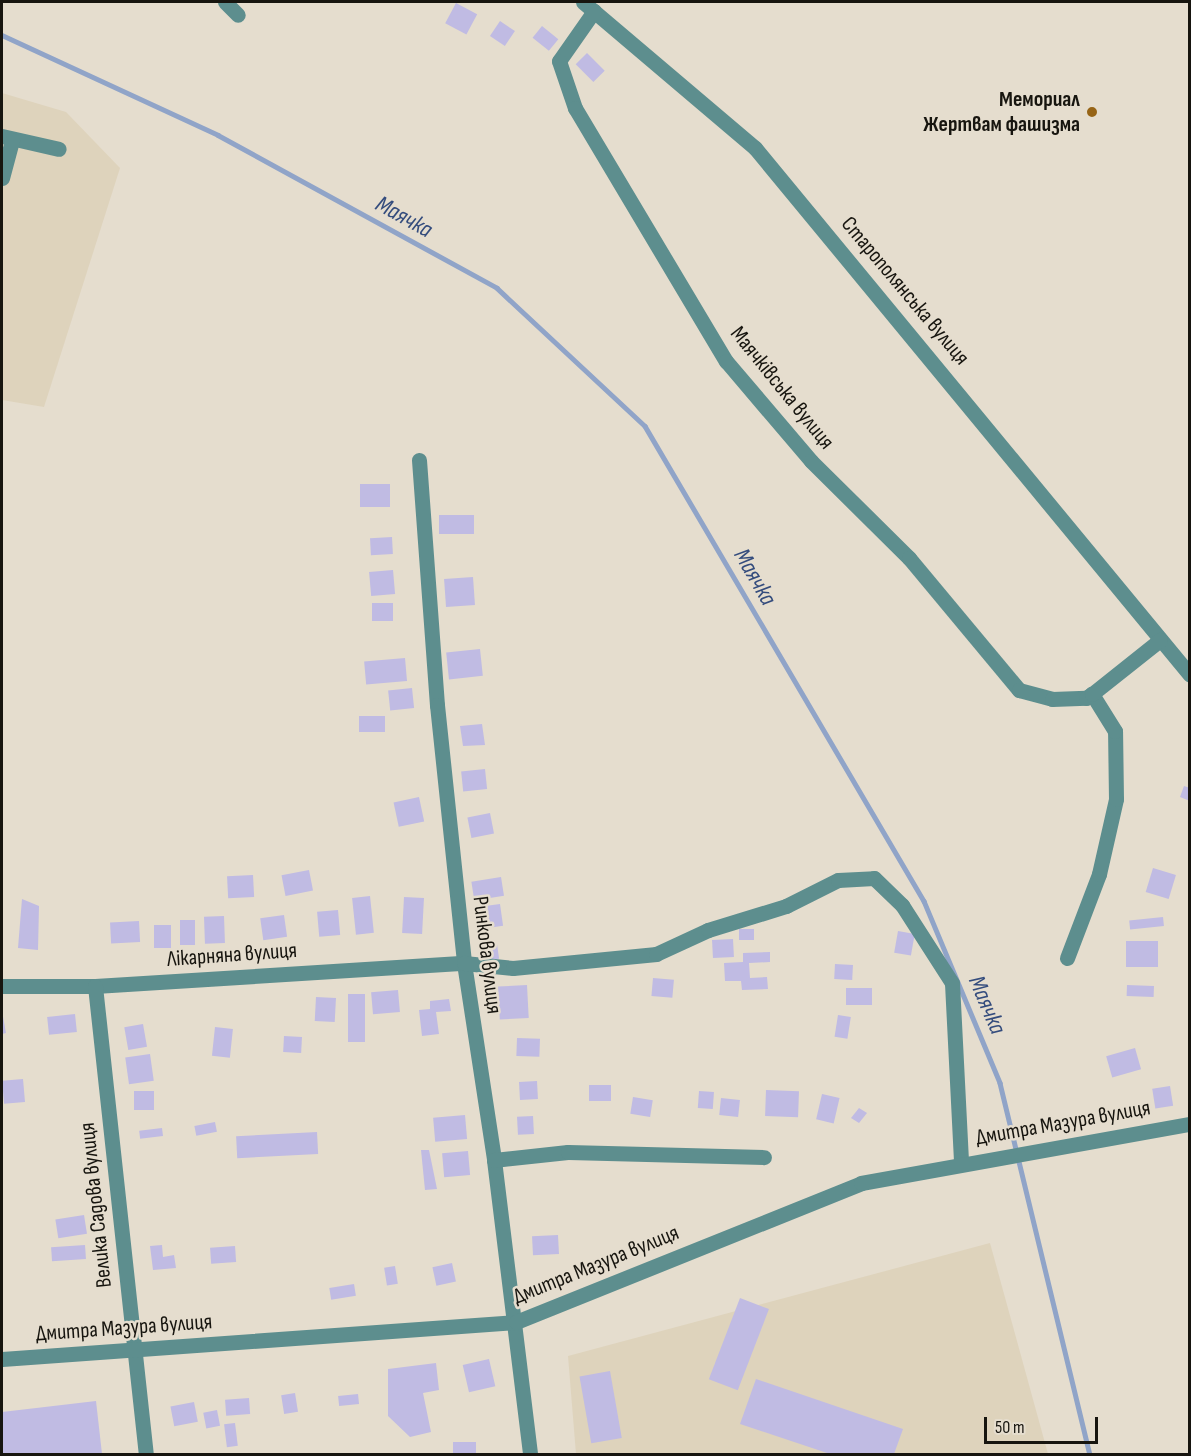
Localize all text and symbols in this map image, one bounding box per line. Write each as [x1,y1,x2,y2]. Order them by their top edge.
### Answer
place label: Мемориал Жертвам фашизма [923,86,1080,138]
marker: Мемориал Жертвам фашизма [1085,105,1099,119]
water label: Маячка [370,190,438,244]
street label: Старополянська вулиця [835,211,975,371]
street label: Маячківська вулиця [724,321,840,455]
water label: Маячка [727,543,783,611]
street label: Ринкова вулиця [467,895,507,1015]
street label: Лікарняна вулиця [166,937,298,973]
water label: Маячка [962,971,1012,1039]
street label: Дмитра Мазура вулиця [974,1095,1152,1151]
street label: Велика Садова вулиця [74,1121,118,1289]
street label: Дмитра Мазура вулиця [509,1220,683,1310]
street label: Дмитра Мазура вулиця [35,1309,213,1347]
scale bar [987,1405,1101,1443]
text: 50 m [995,1417,1025,1438]

